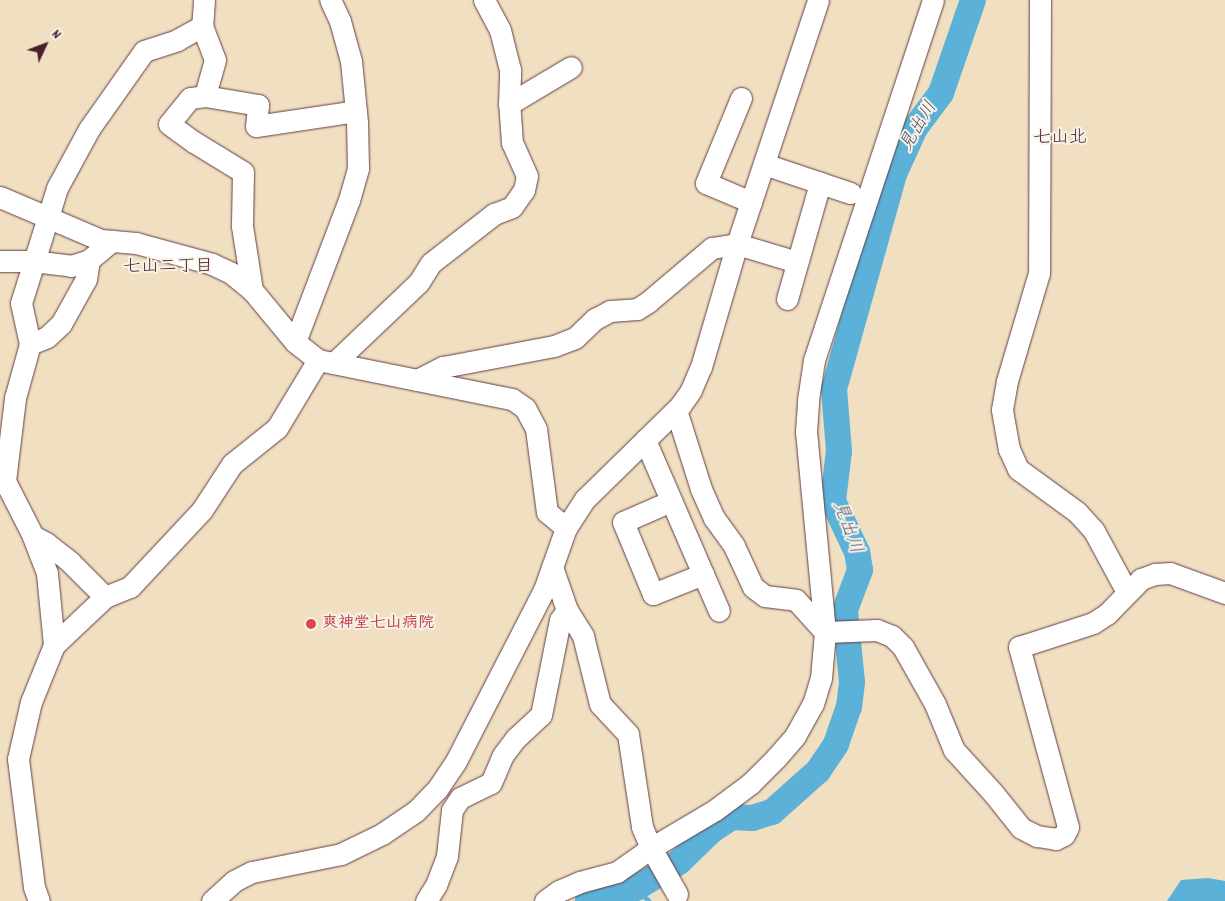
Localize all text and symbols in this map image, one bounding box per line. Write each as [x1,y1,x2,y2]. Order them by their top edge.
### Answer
north arrow [20,20,70,70]
text: N [46,25,66,44]
water label: 見出川 [897,98,943,156]
district label: 七山北 [1033,128,1087,150]
district label: 七山二丁目 [123,257,213,279]
water label: 見出川 [827,499,865,557]
place label: 爽神堂七山病院 [322,614,434,634]
marker: 爽神堂七山病院 [304,617,318,631]

